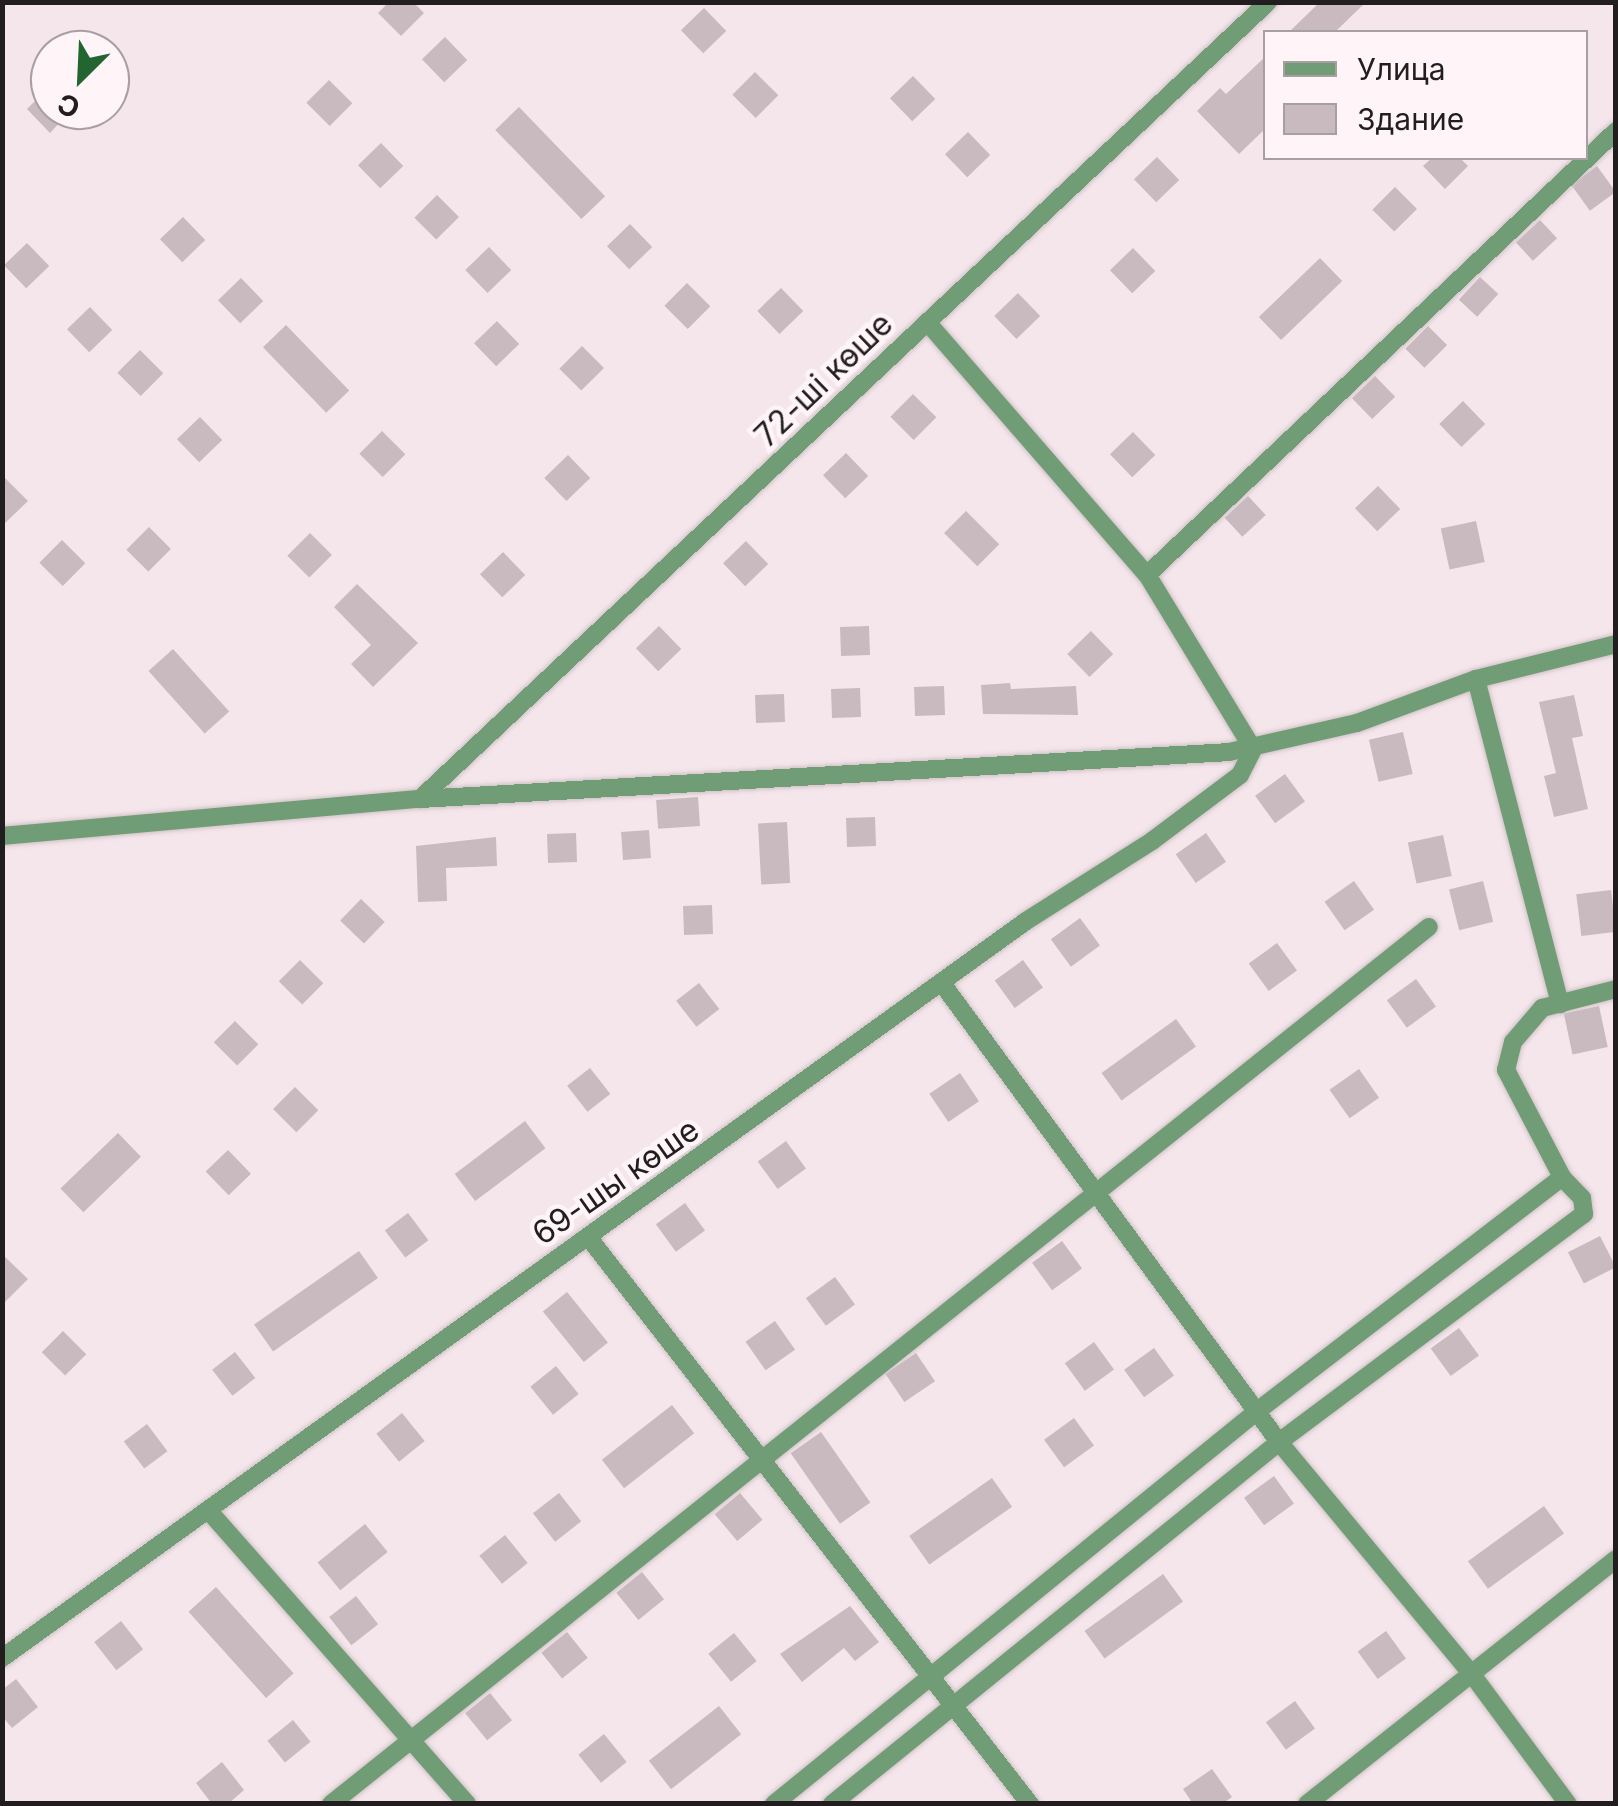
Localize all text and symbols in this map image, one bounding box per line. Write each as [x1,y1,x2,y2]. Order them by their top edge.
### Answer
north arrow [30,30,130,130]
legend [1263,30,1588,160]
text: Улица [1357,51,1446,87]
text: С [52,86,85,125]
text: Здание [1357,101,1464,137]
street label: 72-ші көше [747,305,901,455]
street label: 69-шы көше [526,1111,706,1253]

